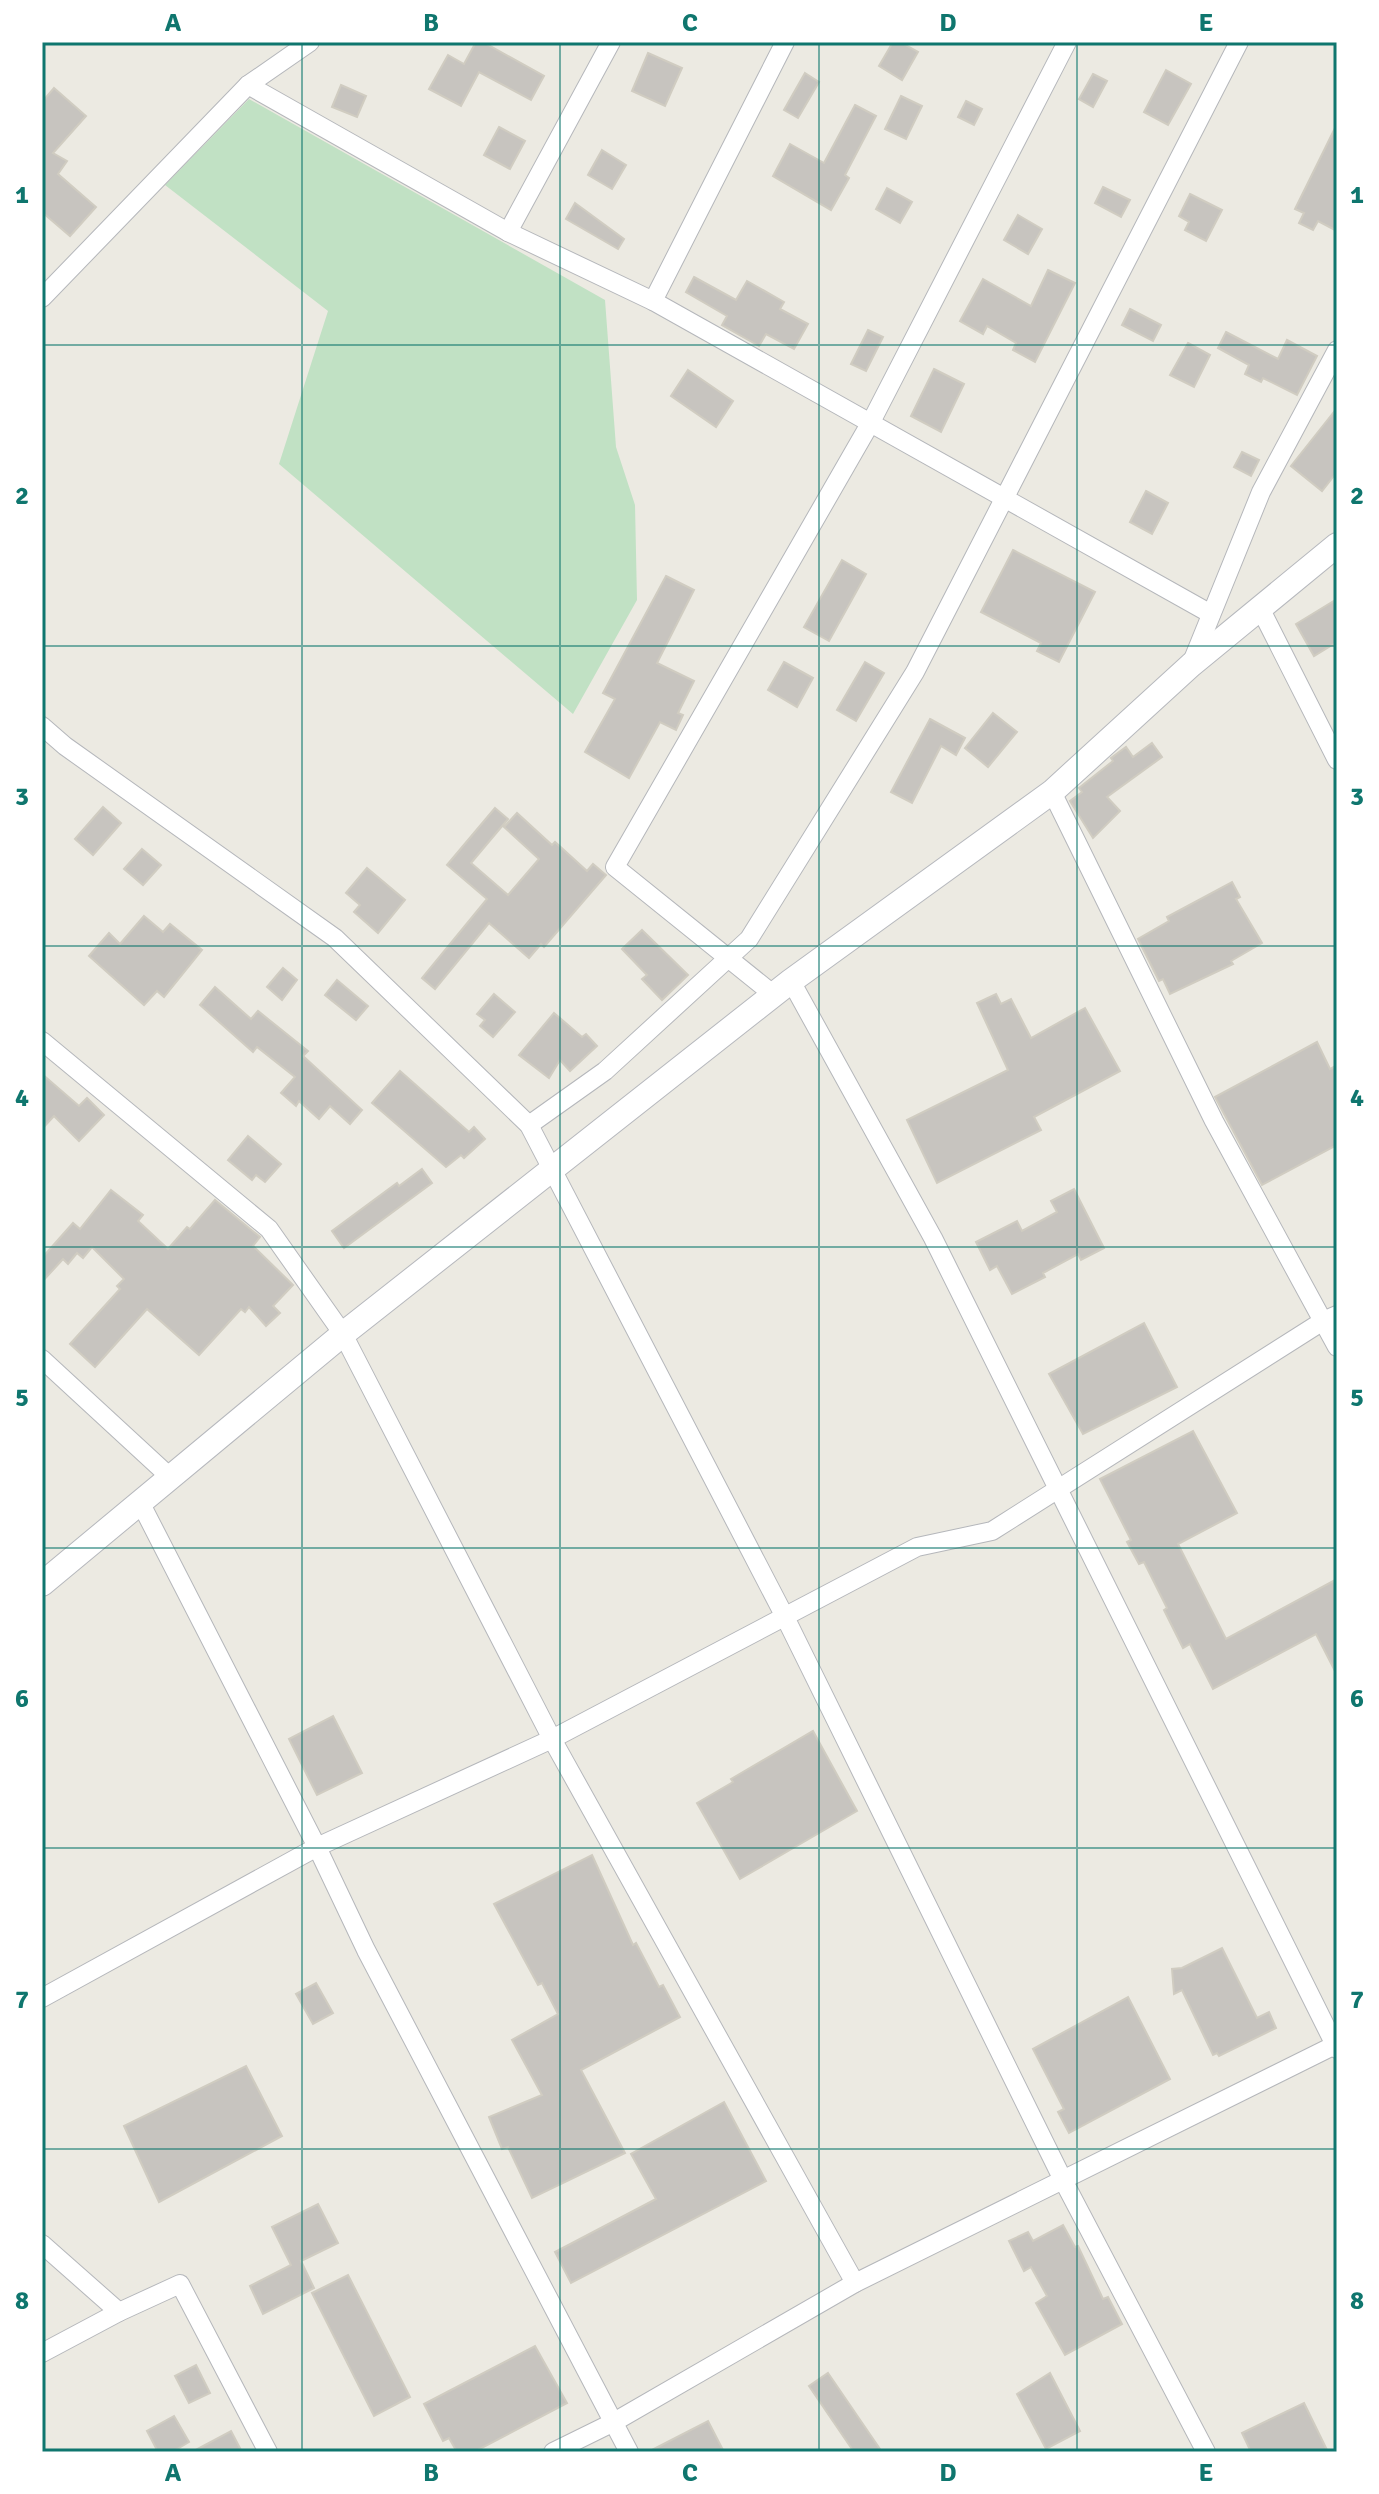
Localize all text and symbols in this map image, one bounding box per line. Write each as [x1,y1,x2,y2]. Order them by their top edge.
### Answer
text: A [165,7,182,39]
text: B [423,7,439,39]
text: C [682,7,698,39]
text: D [939,7,957,39]
text: E [1199,7,1213,39]
text: 1 [15,179,29,211]
text: 1 [1350,179,1364,211]
text: 2 [15,480,29,512]
text: 2 [1350,480,1364,512]
text: 3 [15,781,29,813]
text: 3 [1350,781,1364,813]
text: 4 [15,1082,29,1114]
text: 4 [1350,1082,1364,1114]
text: 5 [15,1382,29,1414]
text: 5 [1350,1382,1364,1414]
text: 6 [15,1683,29,1715]
text: 6 [1350,1683,1364,1715]
text: 7 [15,1984,29,2016]
text: 7 [1350,1984,1364,2016]
text: 8 [15,2285,29,2317]
text: 8 [1350,2285,1364,2317]
text: A [165,2457,182,2489]
text: B [423,2457,439,2489]
text: C [682,2457,698,2489]
text: D [939,2457,957,2489]
text: E [1199,2457,1213,2489]

